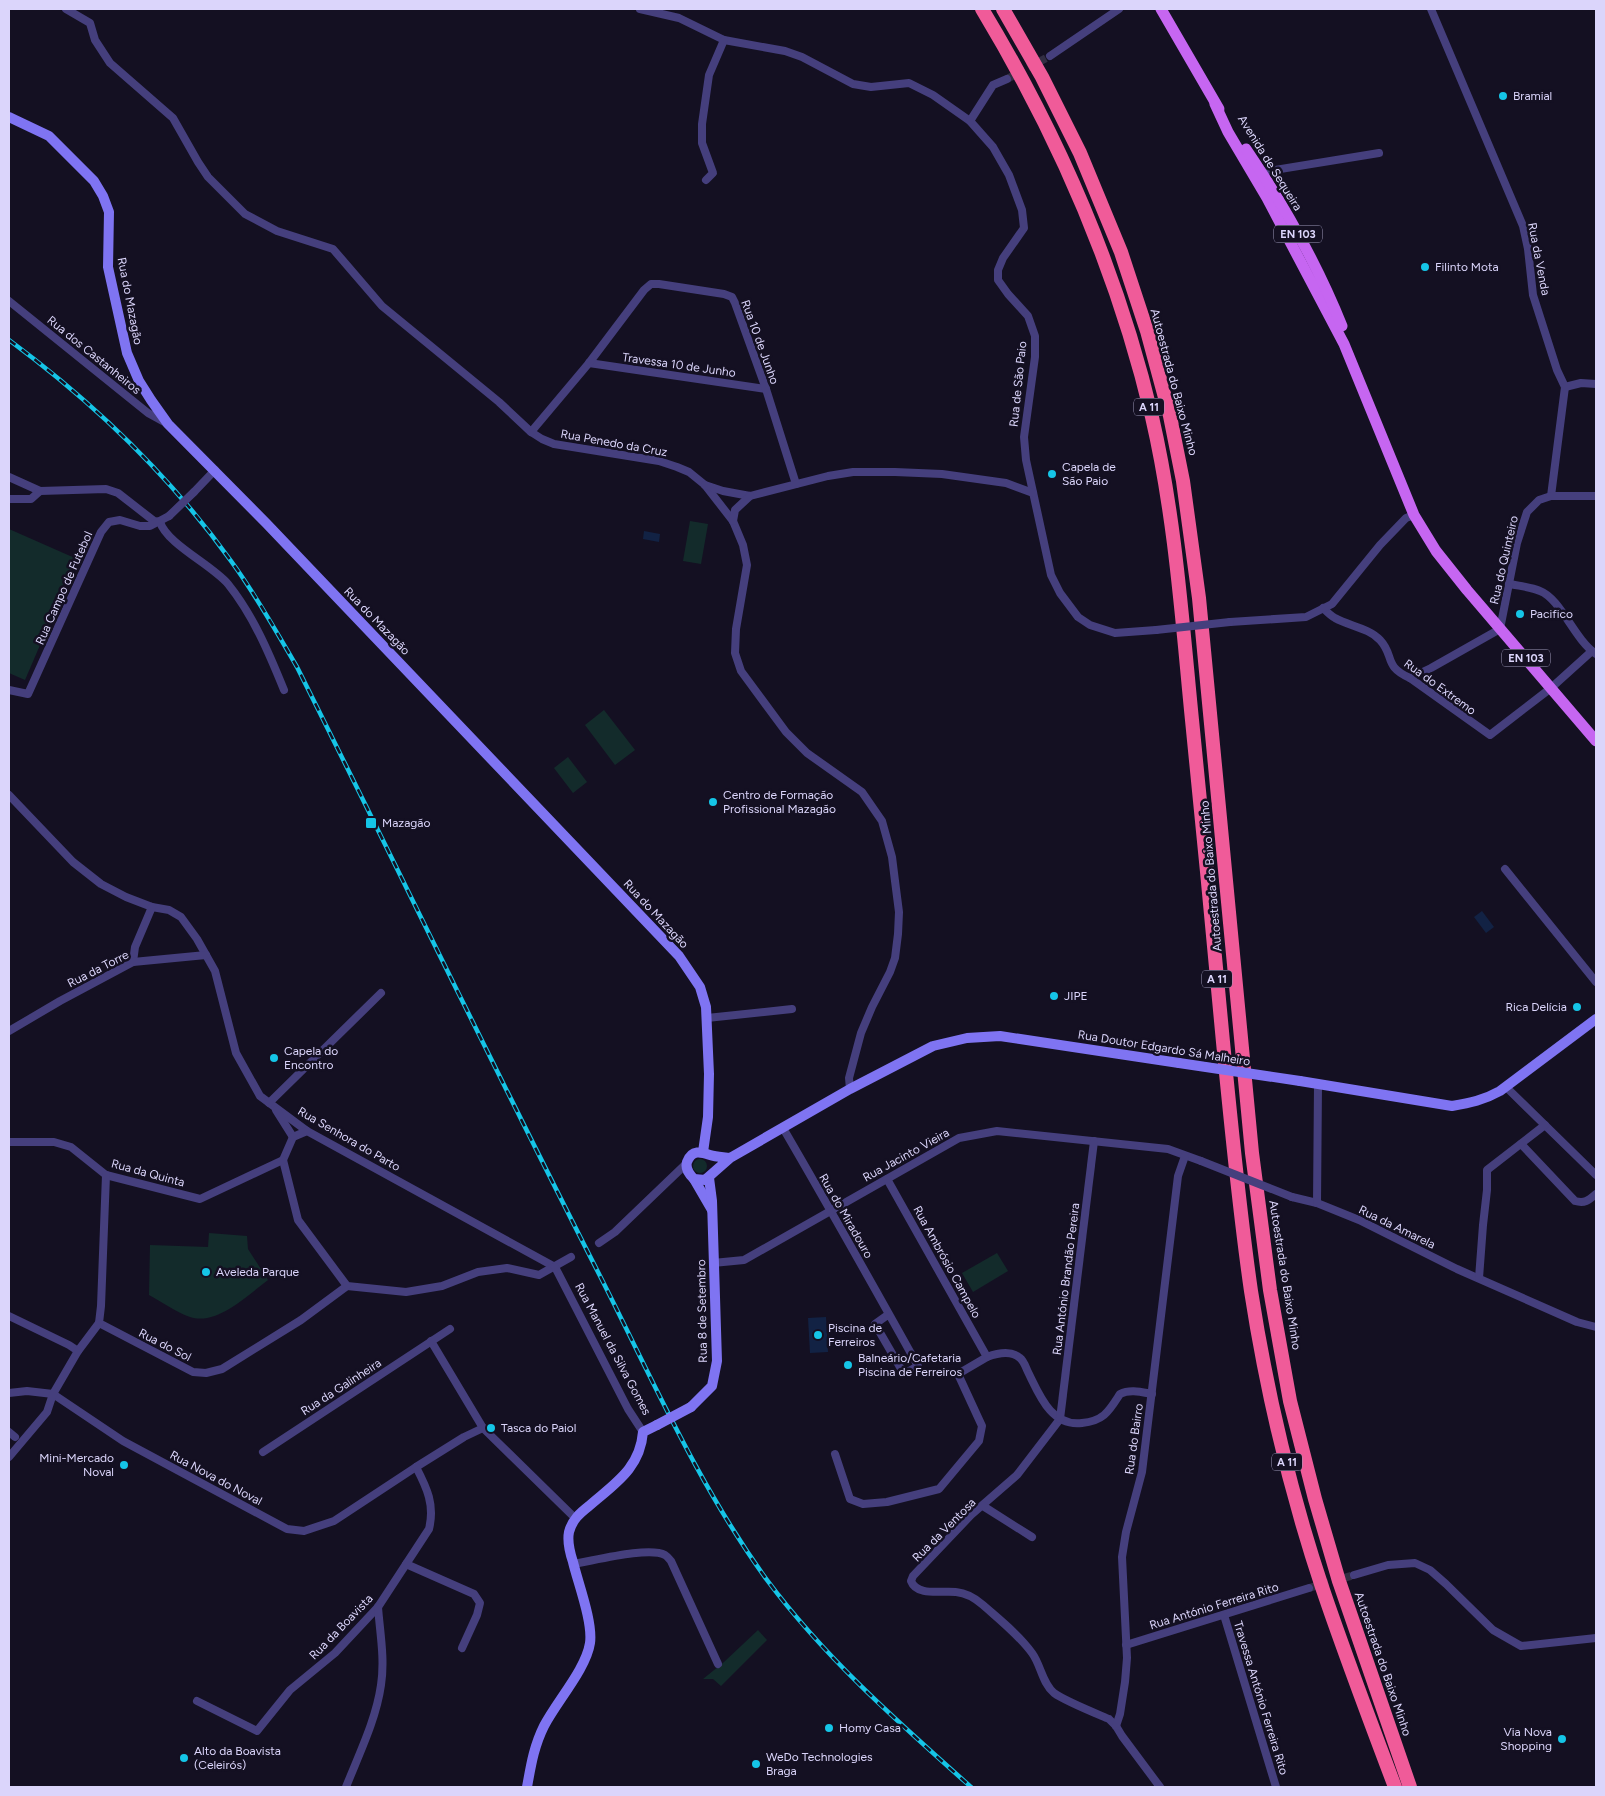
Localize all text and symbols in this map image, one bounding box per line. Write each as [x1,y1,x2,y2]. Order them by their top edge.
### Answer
place label: Bramial [1513,89,1552,103]
marker: Bramial [1497,90,1509,102]
street label: Avenida de Sequeira [1235,113,1305,213]
street label: Rua da Venda [1525,222,1553,296]
road number: EN 103 [1274,225,1322,242]
street label: Rua do Mazagão [115,256,145,346]
place label: Filinto Mota [1435,260,1499,274]
marker: Filinto Mota [1419,261,1431,273]
street label: Rua 10 de Junho [738,298,782,386]
street label: Autoestrada do Baixo Minho [1148,307,1200,457]
street label: Rua dos Castanheiros [44,313,144,397]
street label: Rua de São Paio [1007,341,1029,427]
street label: Travessa 10 de Junho [621,350,737,380]
road number: A 11 [1134,398,1164,416]
street label: Rua Penedo da Cruz [559,427,669,459]
place label: Capela de São Paio [1062,460,1116,488]
marker: Capela de São Paio [1046,468,1058,480]
street label: Rua do Quinteiro [1487,514,1521,606]
street label: Rua Campo de Futebol [33,529,95,647]
street label: Rua do Mazagão [341,584,413,658]
place label: Pacifico [1530,607,1573,621]
marker: Pacifico [1514,608,1526,620]
road number: EN 103 [1502,650,1550,666]
street label: Rua do Extremo [1401,656,1479,718]
place label: Centro de Formação Profissional Mazagão [723,788,836,816]
marker: Centro de Formação Profissional Mazagão [707,796,719,808]
street label: Autoestrada do Baixo Minho [1197,800,1225,952]
marker: Mazagão [364,816,378,830]
place label: Mazagão [382,816,430,830]
street label: Rua do Mazagão [621,877,691,951]
street label: Rua da Torre [65,947,131,990]
road number: A 11 [1202,971,1232,988]
place label: JIPE [1064,989,1087,1003]
marker: JIPE [1048,990,1060,1002]
place label: Rica Delícia [1505,1000,1567,1014]
marker: Rica Delícia [1571,1001,1583,1013]
street label: Rua Doutor Edgardo Sá Malheiro [1077,1027,1251,1069]
place label: Capela do Encontro [284,1044,338,1072]
marker: Capela do Encontro [268,1052,280,1064]
street label: Rua Senhora do Parto [295,1104,403,1174]
street label: Rua Jacinto Vieira [860,1125,952,1185]
street label: Rua da Quinta [110,1156,186,1190]
street label: Rua do Miradouro [816,1171,876,1261]
street label: Autoestrada do Baixo Minho [1266,1199,1304,1351]
street label: Rua António Brandão Pereira [1050,1202,1082,1356]
street label: Rua da Amarela [1357,1202,1437,1252]
street label: Rua Ambrósio Campelo [910,1203,984,1321]
street label: Rua 8 de Setembro [694,1259,710,1363]
place label: Aveleda Parque [216,1265,300,1279]
marker: Aveleda Parque [200,1266,212,1278]
street label: Rua Manuel da Silva Gomes [572,1281,654,1418]
place label: Piscina de Ferreiros [828,1321,882,1349]
street label: Rua do Sol [136,1326,194,1364]
marker: Piscina de Ferreiros [812,1329,824,1341]
place label: Balneário/Cafetaria Piscina de Ferreiros [858,1351,962,1379]
street label: Rua da Galinheira [298,1356,384,1418]
marker: Balneário/Cafetaria Piscina de Ferreiros [842,1359,854,1371]
street label: Rua do Bairro [1122,1403,1146,1475]
place label: Tasca do Paiol [501,1421,576,1435]
marker: Tasca do Paiol [485,1422,497,1434]
street label: Rua Nova do Noval [167,1448,265,1508]
place label: Mini-Mercado Noval [39,1451,114,1479]
road number: A 11 [1272,1454,1302,1470]
marker: Mini-Mercado Noval [118,1459,130,1471]
street label: Rua da Ventosa [909,1495,979,1565]
street label: Rua António Ferreira Rito [1148,1580,1280,1632]
street label: Autoestrada do Baixo Minho [1352,1590,1414,1738]
street label: Rua da Boavista [306,1592,376,1662]
street label: Travessa António Ferreira Rito [1231,1619,1291,1777]
place label: Homy Casa [839,1721,901,1735]
marker: Homy Casa [823,1722,835,1734]
place label: Via Nova Shopping [1500,1725,1552,1753]
marker: Via Nova Shopping [1556,1733,1568,1745]
place label: Alto da Boavista (Celeirós) [194,1744,281,1772]
place label: WeDo Technologies Braga [766,1750,873,1778]
marker: Alto da Boavista (Celeirós) [178,1752,190,1764]
marker: WeDo Technologies Braga [750,1758,762,1770]

